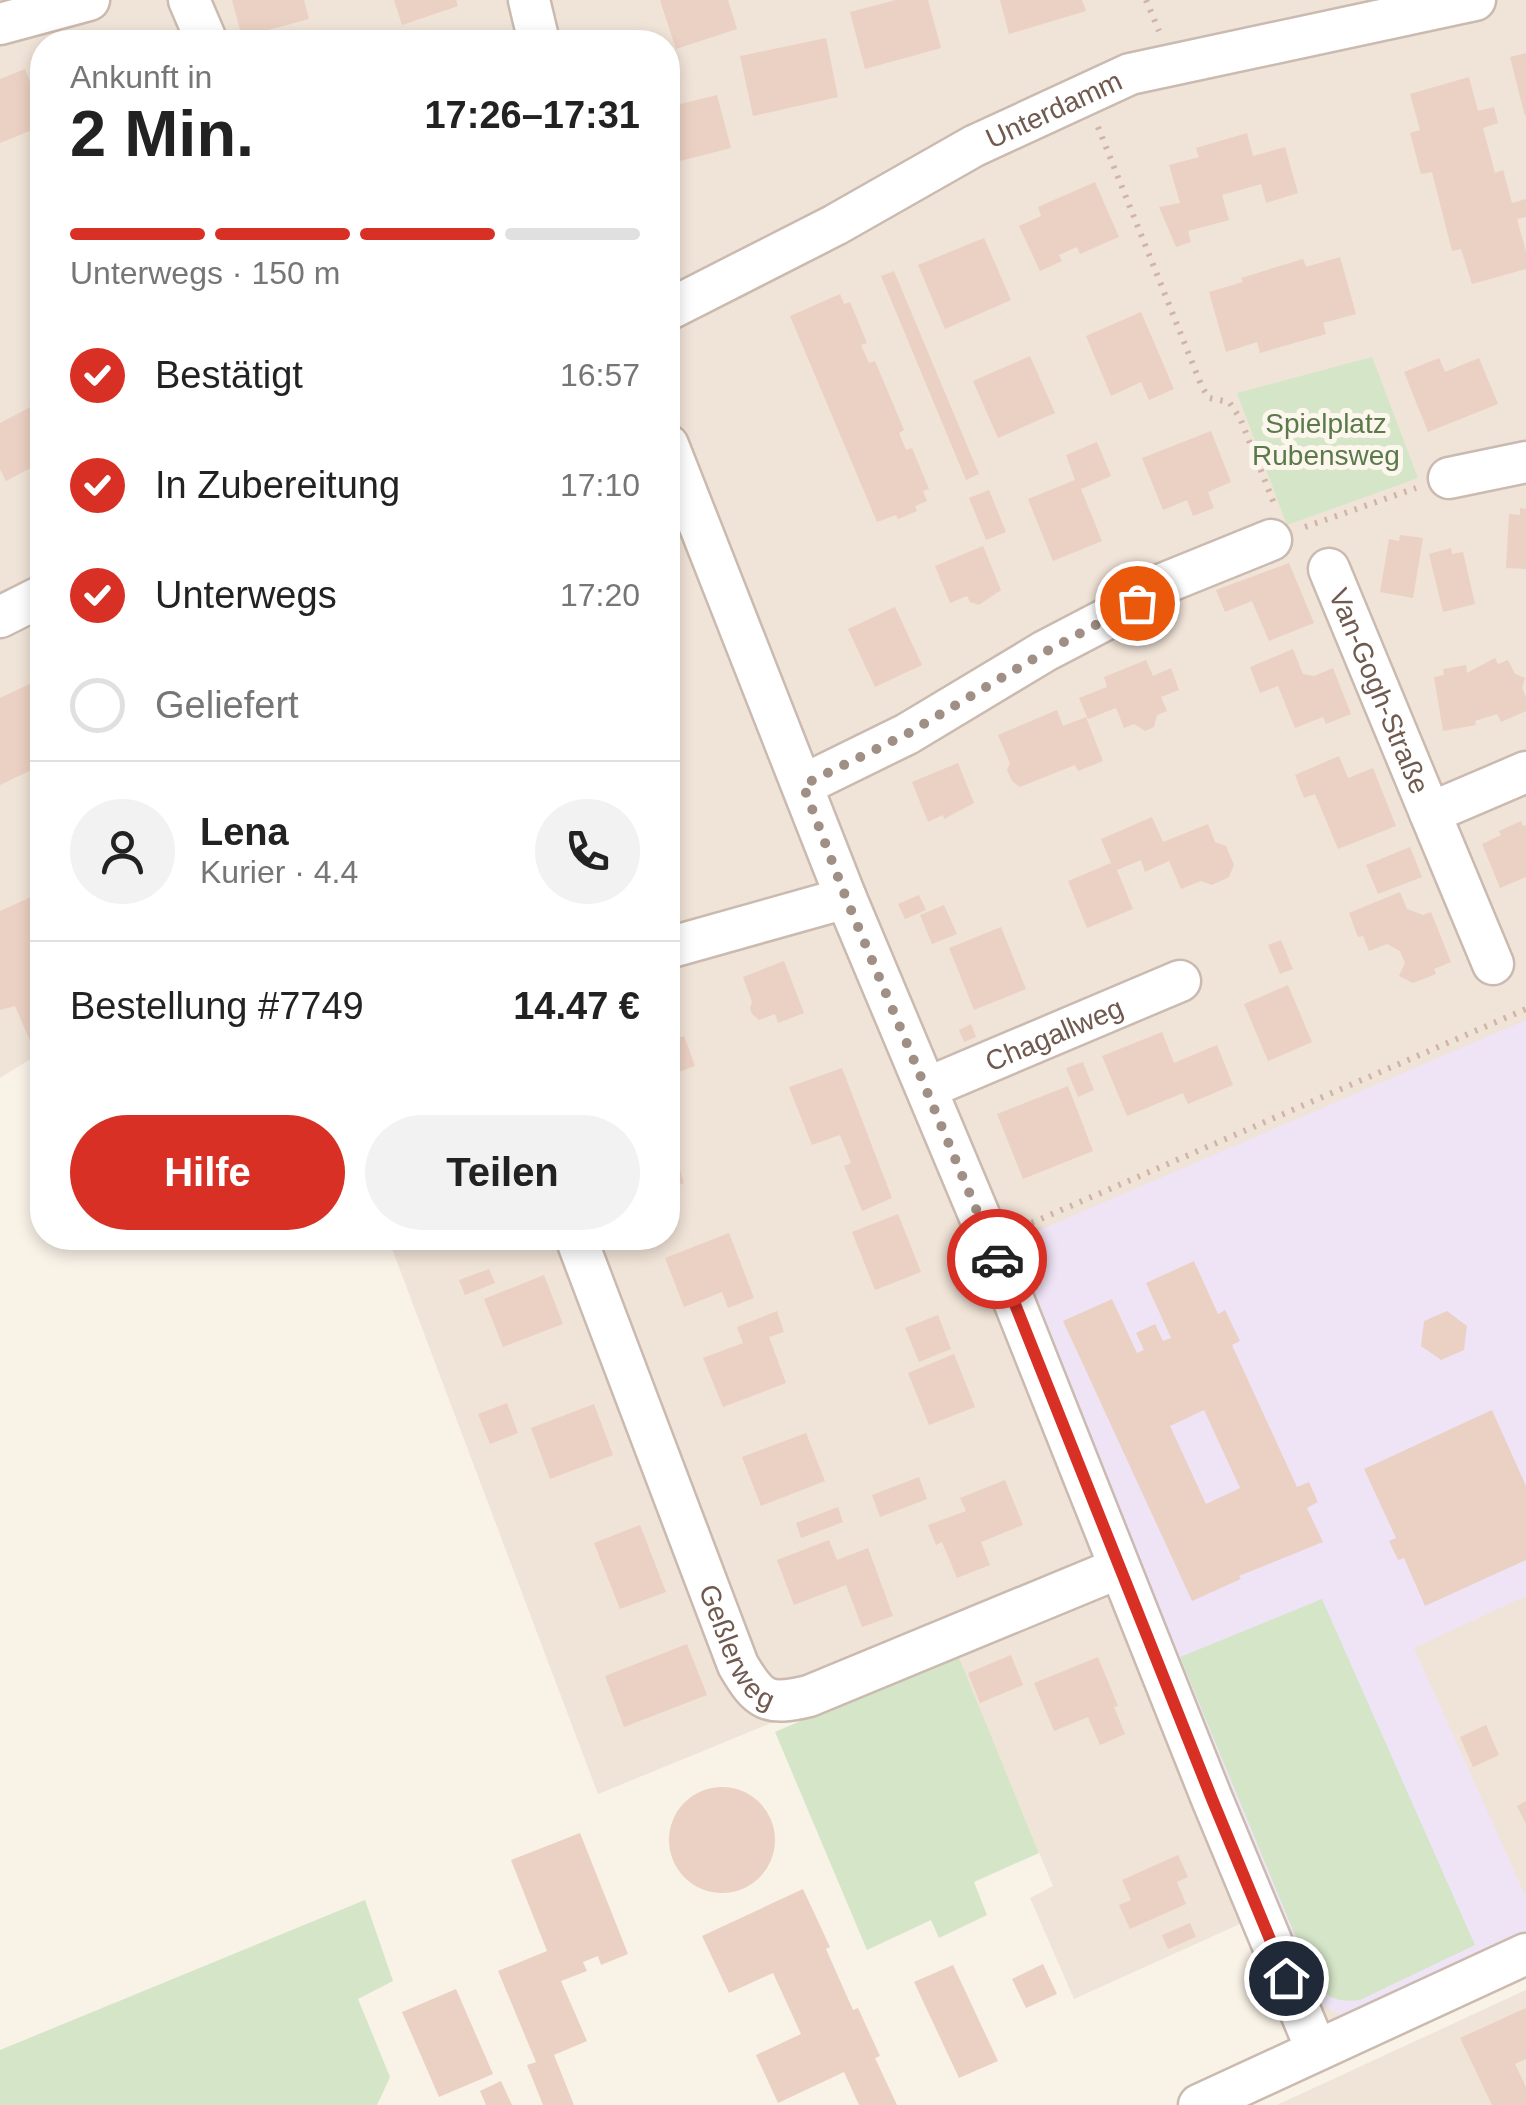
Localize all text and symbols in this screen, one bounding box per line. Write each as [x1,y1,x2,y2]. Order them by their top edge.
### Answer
text: Ankunft in [70,59,212,95]
street label: Unterdamm [981,65,1127,154]
text: 17:26–17:31 [424,94,640,136]
text: 2 Min. [70,97,254,170]
text: Unterwegs · 150 m [70,255,340,291]
icon: check [70,348,125,403]
text: Bestätigt [155,354,303,396]
text: 16:57 [560,357,640,393]
park label: Spielplatz Rubensweg [1252,408,1400,471]
icon: check [70,458,125,513]
text: In Zubereitung [155,464,400,506]
text: 17:10 [560,467,640,503]
pin [1095,561,1180,646]
icon: check [70,568,125,623]
text: Unterwegs [155,574,337,616]
icon: bag [1110,576,1165,631]
text: 17:20 [560,577,640,613]
street label: Van-Gogh-Straße [1323,584,1435,798]
text: Geliefert [155,684,299,726]
button: person [70,799,175,904]
button: phone [535,799,640,904]
text: Lena [200,811,289,853]
text: Kurier · 4.4 [200,854,358,890]
text: Bestellung #7749 [70,985,364,1027]
text: 14.47 € [513,985,640,1027]
street label: Chagallweg [981,992,1128,1077]
button: Hilfe [70,1115,345,1230]
button: Teilen [365,1115,640,1230]
courier [947,1209,1047,1309]
icon: car [970,1232,1025,1287]
street label: Geßlerweg [693,1580,779,1716]
pin [1244,1936,1329,2021]
icon: home [1259,1951,1314,2006]

